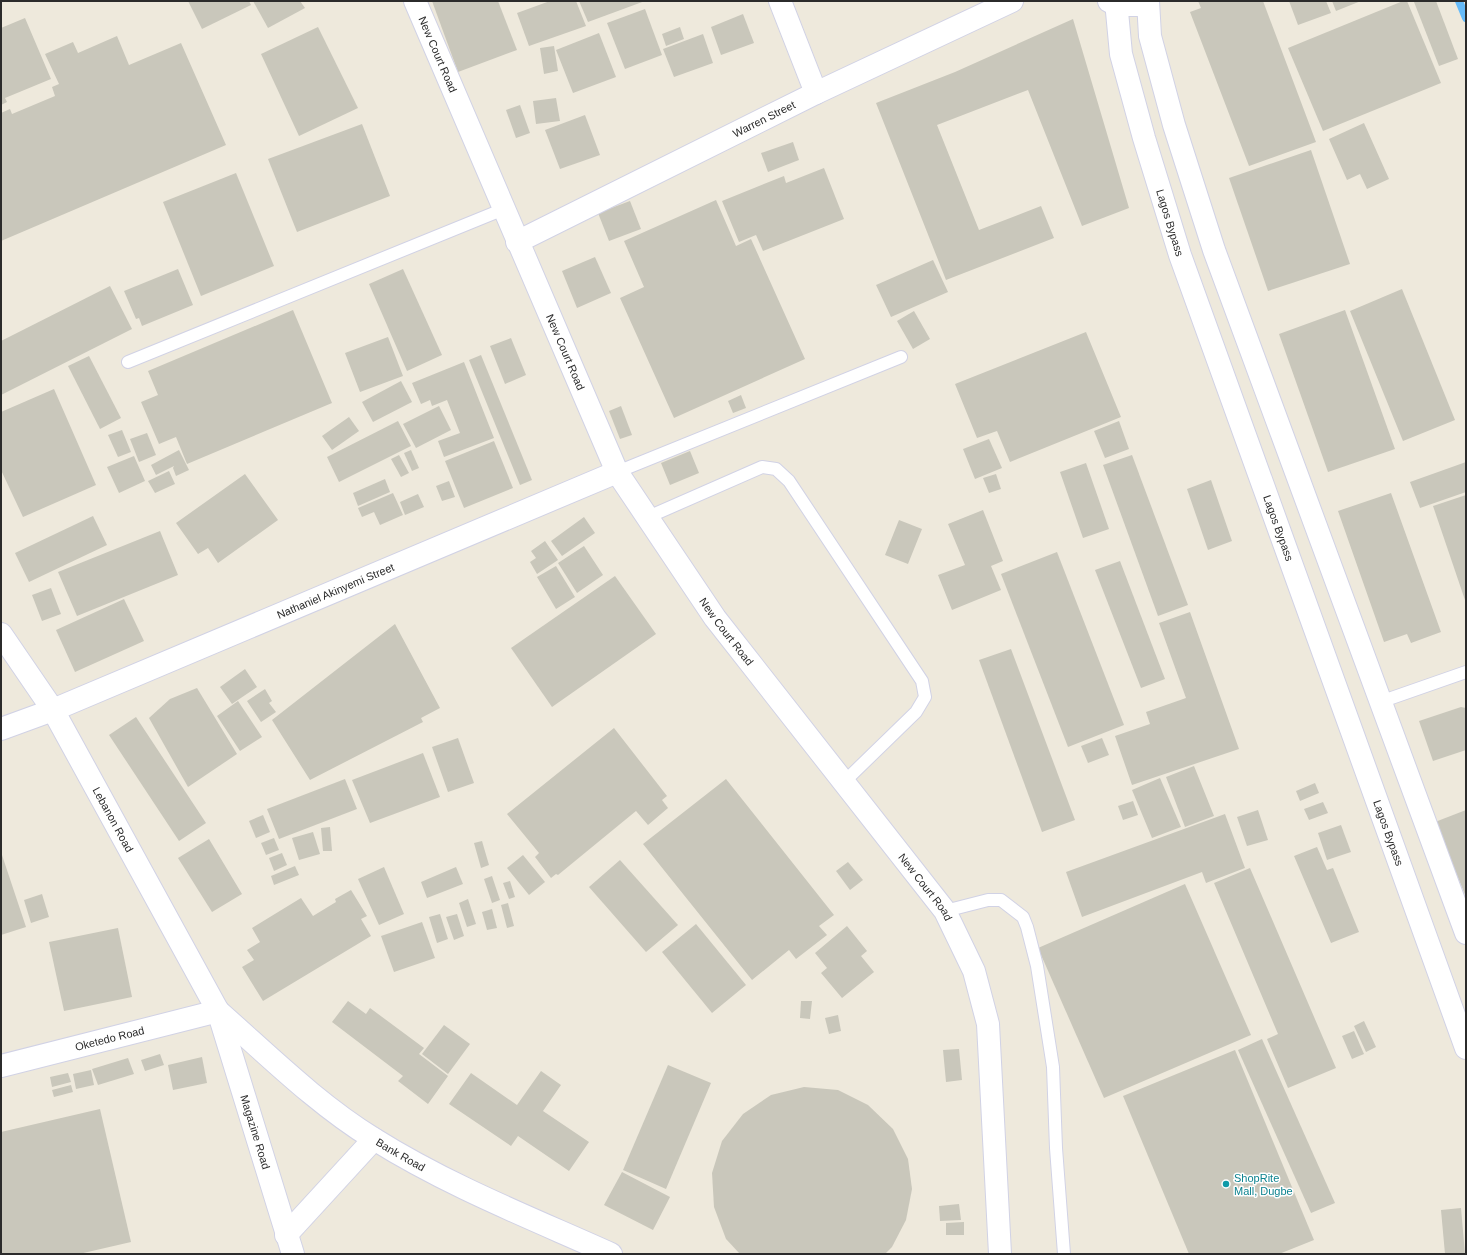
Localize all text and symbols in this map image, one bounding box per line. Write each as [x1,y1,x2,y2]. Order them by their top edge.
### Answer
street label: New Court Road [416,15,459,94]
street label: Warren Street [731,98,797,139]
street label: Lagos Bypass [1154,188,1186,258]
street label: New Court Road [544,312,587,392]
street label: Lagos Bypass [1261,493,1296,563]
street label: Nathaniel Akinyemi Street [275,561,396,621]
street label: New Court Road [697,596,756,668]
street label: Lebanon Road [90,785,136,854]
street label: Lagos Bypass [1371,798,1406,868]
street label: New Court Road [896,851,955,923]
street label: Oketedo Road [74,1024,145,1053]
street label: Magazine Road [238,1093,272,1171]
street label: Bank Road [374,1136,427,1173]
place label: ShopRite Mall, Dugbe [1234,1172,1293,1197]
marker: ShopRite Mall, Dugbe [1221,1179,1231,1189]

